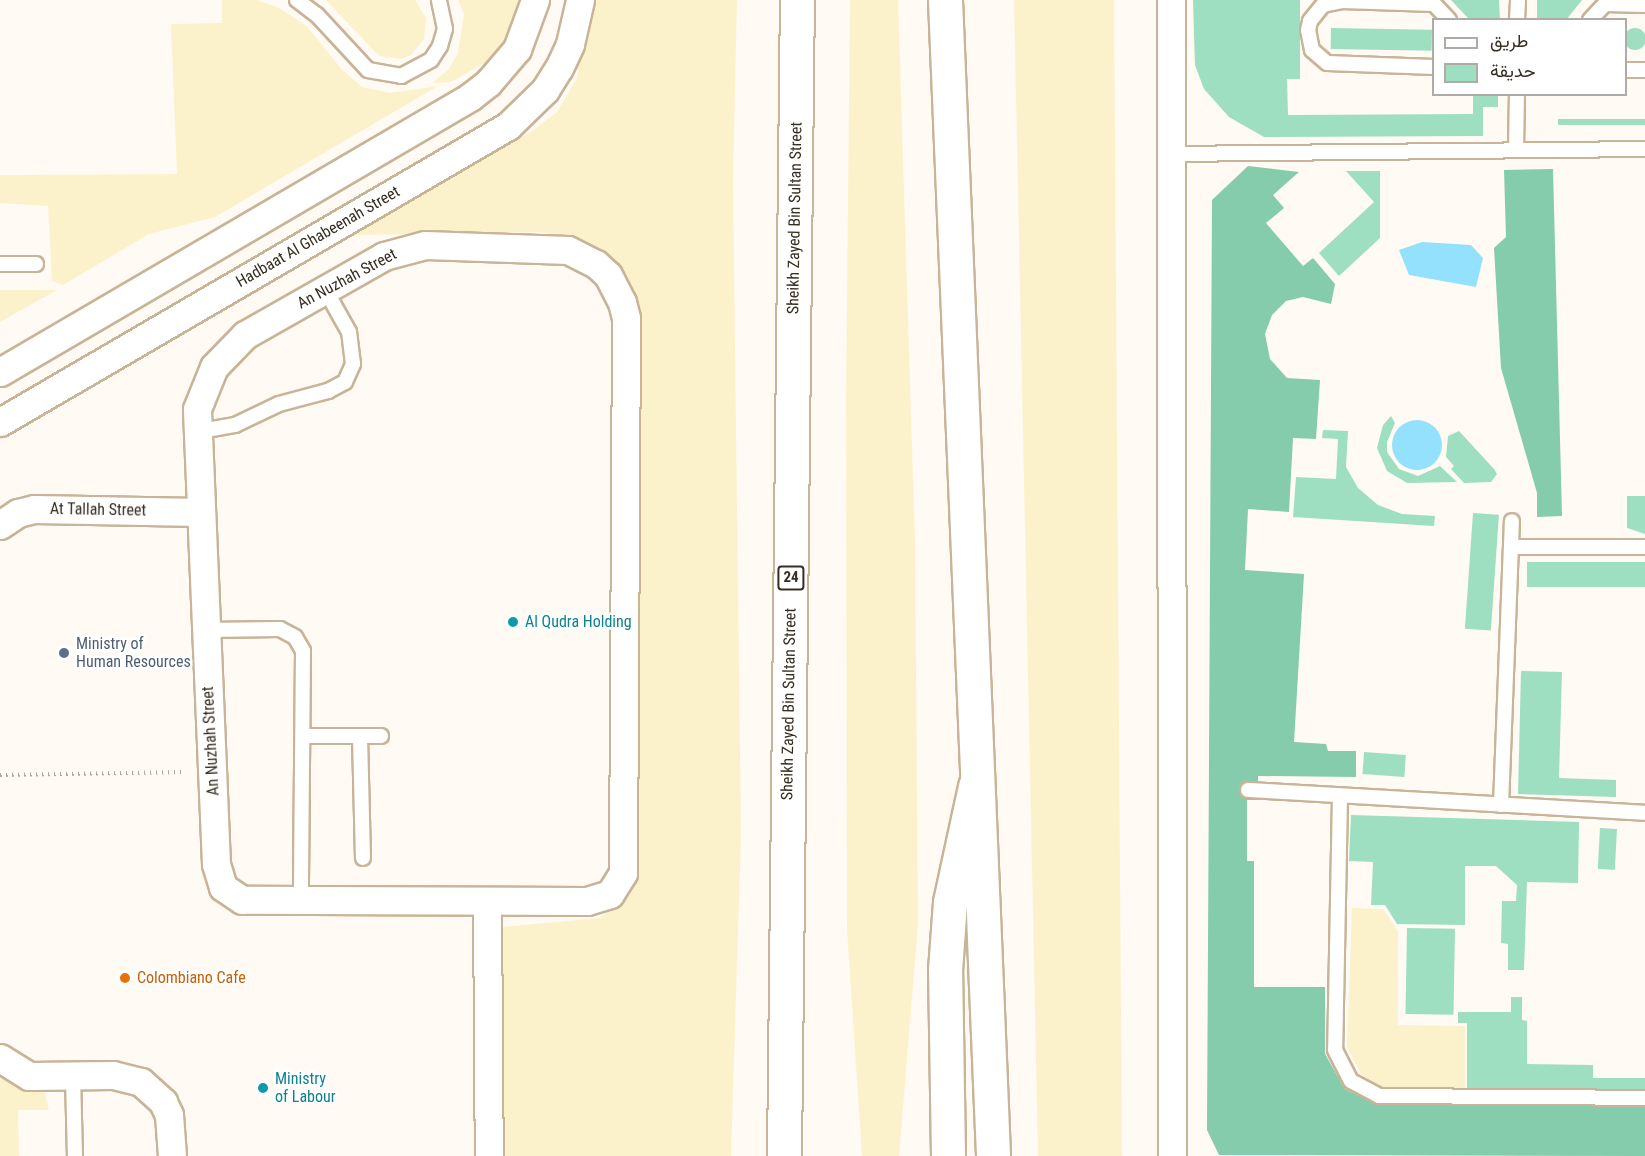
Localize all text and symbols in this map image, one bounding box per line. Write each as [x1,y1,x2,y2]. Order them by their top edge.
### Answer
legend [1432,18,1627,96]
text: طريق [1490,30,1528,51]
text: حديقة [1490,60,1536,81]
street label: Sheikh Zayed Bin Sultan Street [784,122,806,314]
street label: Hadbaat Al Ghabeenah Street [233,182,403,292]
street label: An Nuzhah Street [294,245,400,313]
street label: At Tallah Street [50,500,146,520]
road number: 24 [776,566,806,590]
street label: Sheikh Zayed Bin Sultan Street [778,608,800,800]
place label: Al Qudra Holding [525,612,632,632]
marker: Al Qudra Holding [506,615,520,629]
place label: Ministry of Human Resources [76,634,191,672]
marker: Ministry of Human Resources [57,646,71,660]
street label: An Nuzhah Street [199,686,223,796]
place label: Colombiano Cafe [137,968,246,988]
marker: Colombiano Cafe [118,971,132,985]
place label: Ministry of Labour [275,1069,336,1107]
marker: Ministry of Labour [256,1081,270,1095]

